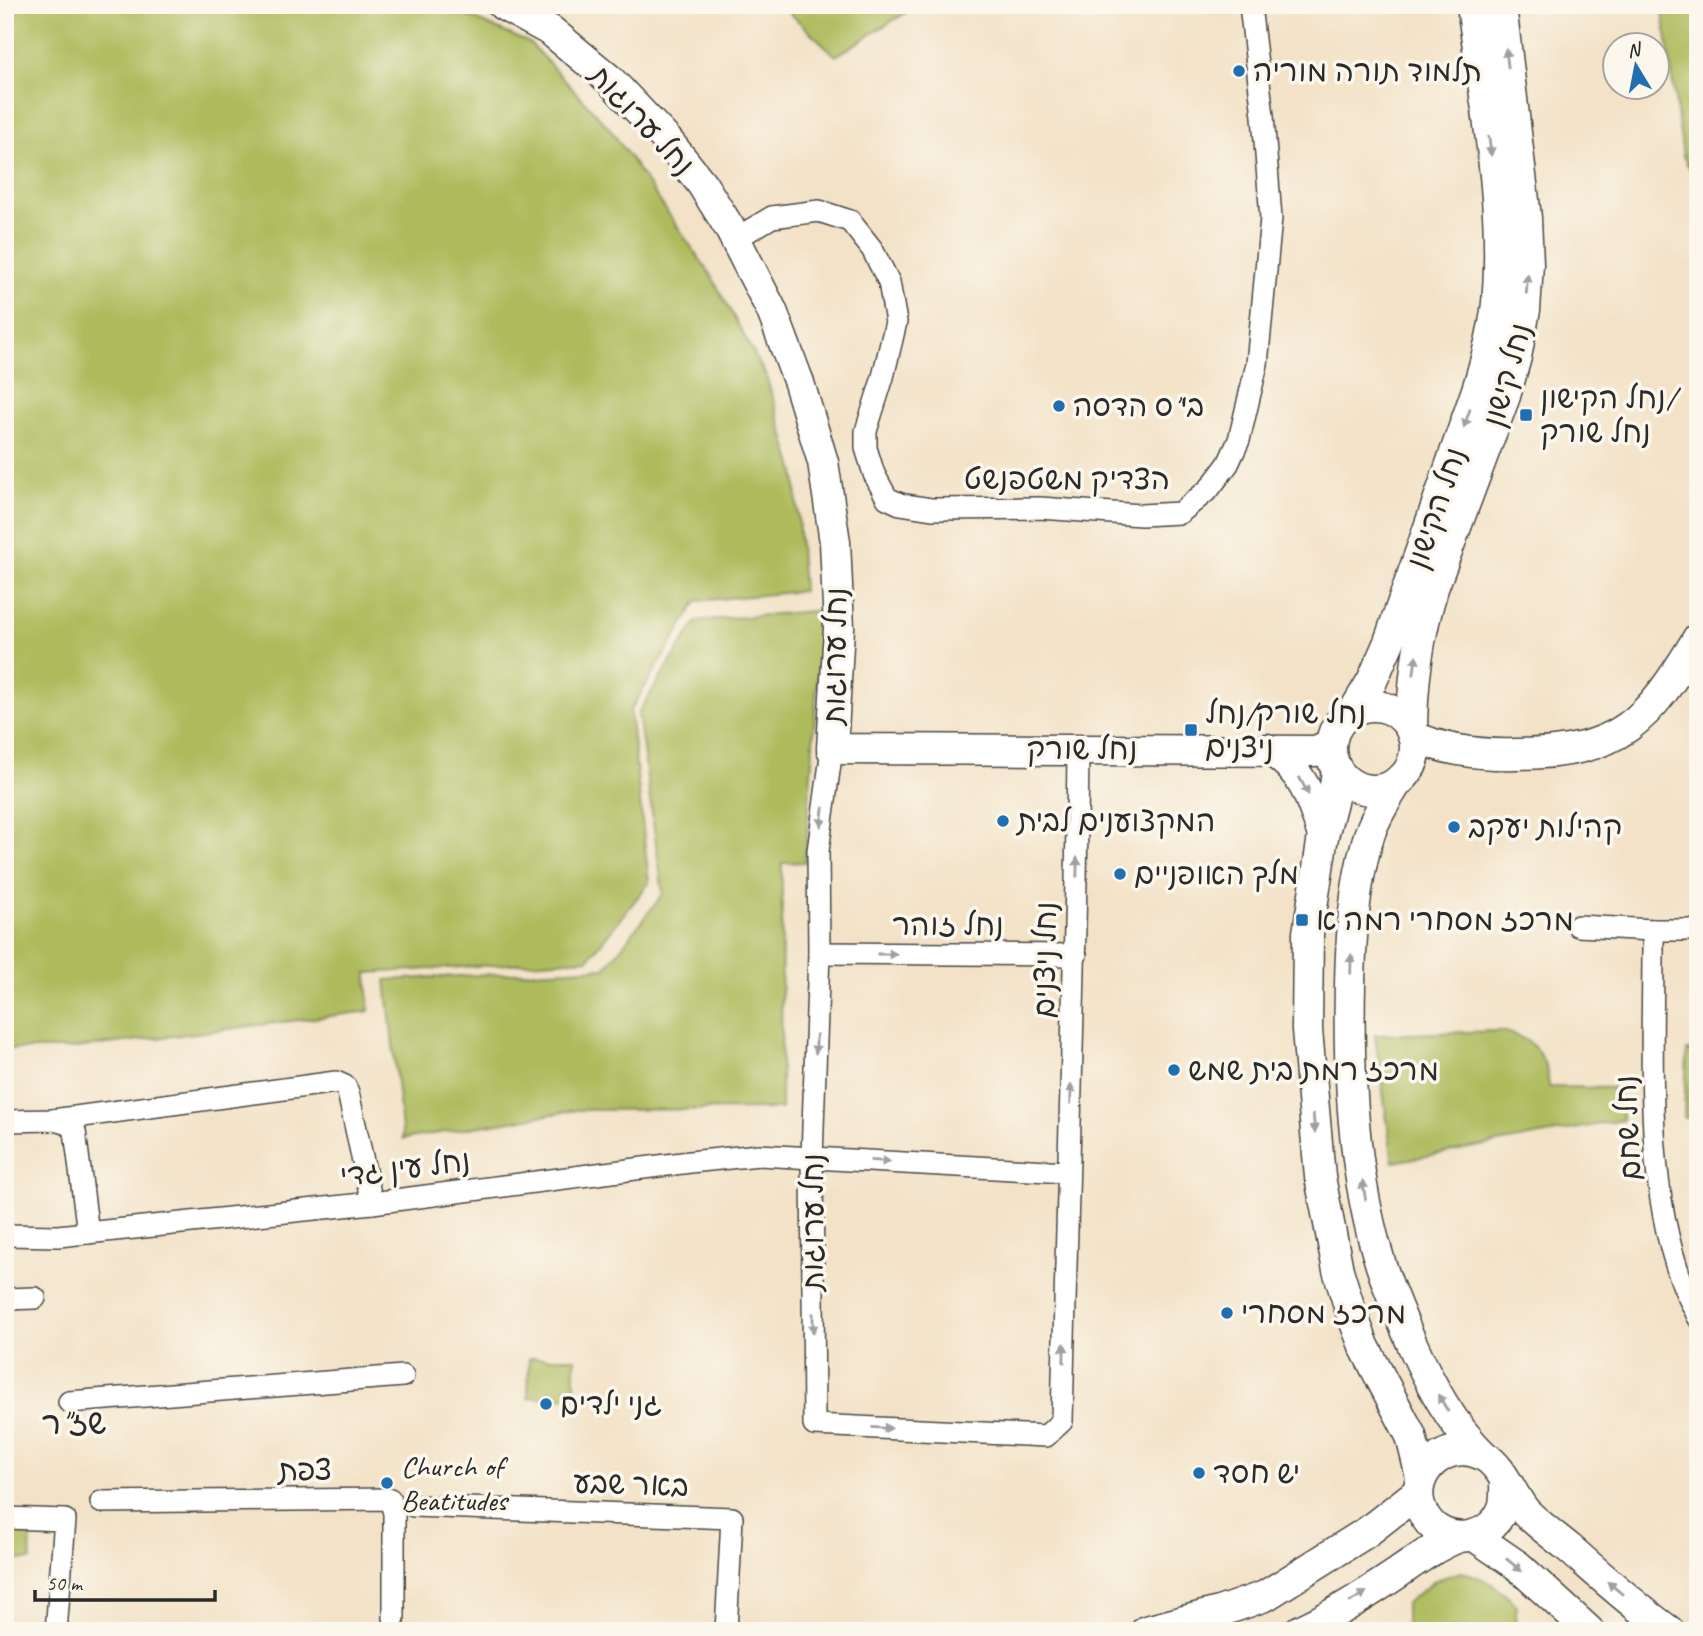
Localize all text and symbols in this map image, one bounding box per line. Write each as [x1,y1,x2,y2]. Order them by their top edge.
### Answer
north arrow [1602,32,1672,102]
text: N [1625,37,1644,63]
one-way arrow [1502,47,1513,69]
place label: תלמוד תורה מוריה [1253,52,1482,90]
street label: נחל ערוגות [580,55,703,183]
marker: תלמוד תורה מוריה [1231,63,1247,79]
one-way arrow [1485,135,1496,157]
one-way arrow [1522,273,1533,295]
street label: נחל קישון [1474,319,1540,431]
place label: נחל הקישון/ נחל שורק [1540,379,1682,451]
place label: בי"ס הדסה [1073,387,1204,425]
marker: בי"ס הדסה [1051,398,1067,414]
one-way arrow [1461,407,1472,428]
marker: נחל הקישון/ נחל שורק [1518,407,1534,423]
street label: נחל הקישון [1398,442,1474,574]
street label: הצדיק משטפנשט [964,460,1170,498]
street label: נחל ערוגות [815,587,855,727]
one-way arrow [1410,654,1421,676]
place label: נחל שורק/נחל ניצנים [1205,694,1366,766]
marker: נחל שורק/נחל ניצנים [1183,722,1199,738]
street label: נחל שורק [1027,730,1137,768]
one-way arrow [1298,776,1310,796]
place label: המקצוענים לבית [1015,802,1215,840]
one-way arrow [816,806,827,828]
place label: קהילות יעקב [1468,808,1622,846]
marker: המקצוענים לבית [995,813,1011,829]
marker: קהילות יעקב [1446,819,1462,835]
one-way arrow [1071,855,1083,877]
place label: מלך האופניים [1134,855,1299,893]
marker: מלך האופניים [1112,866,1128,882]
street label: נחל ניצנים [1025,901,1065,1019]
place label: מרכז מסחרי רמה א [1316,901,1574,939]
street label: נחל זוהר [892,906,1004,944]
marker: מרכז מסחרי רמה א [1294,912,1310,928]
one-way arrow [876,948,898,960]
one-way arrow [1345,953,1356,975]
one-way arrow [810,1033,821,1055]
place label: מרכז רמת בית שמש [1188,1051,1439,1089]
marker: מרכז רמת בית שמש [1166,1062,1182,1078]
street label: נחל שחם [1606,1074,1650,1182]
one-way arrow [1065,1083,1076,1105]
one-way arrow [1309,1112,1320,1134]
street label: נחל עין גדי [338,1141,472,1195]
street label: נחל ערוגות [794,1153,832,1293]
one-way arrow [869,1156,891,1167]
one-way arrow [1358,1179,1369,1201]
place label: מרכז מסחרי [1241,1294,1406,1332]
marker: מרכז מסחרי [1219,1305,1235,1321]
one-way arrow [807,1312,819,1334]
one-way arrow [1058,1342,1069,1364]
place label: גני ילדים [560,1385,662,1423]
one-way arrow [1437,1393,1449,1412]
marker: גני ילדים [538,1396,554,1412]
district label: שז"ר [41,1402,107,1444]
one-way arrow [871,1423,893,1434]
place label: Church of Beatitudes [401,1447,509,1519]
street label: צפת [276,1451,332,1490]
place label: יש חסד [1213,1454,1300,1492]
street label: באר שבע [573,1463,689,1505]
marker: יש חסד [1191,1465,1207,1481]
marker: Church of Beatitudes [379,1475,395,1491]
one-way arrow [1505,1557,1523,1572]
scale bar [35,1559,215,1603]
text: 50 m [46,1570,84,1596]
one-way arrow [1607,1581,1625,1596]
one-way arrow [1349,1591,1368,1604]

